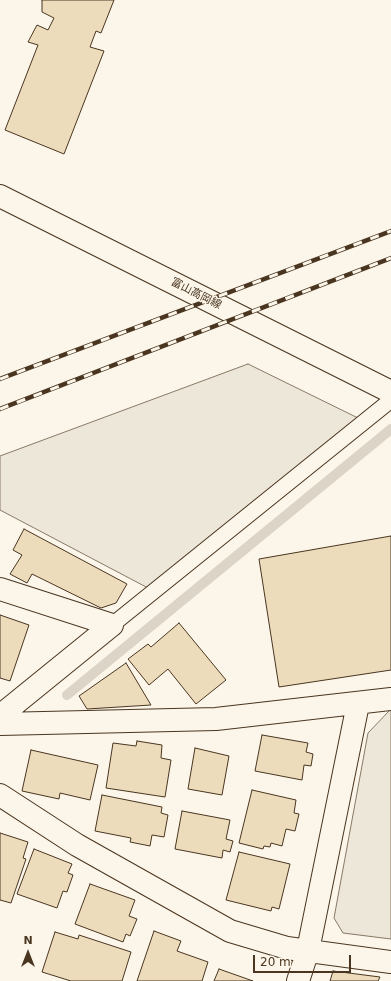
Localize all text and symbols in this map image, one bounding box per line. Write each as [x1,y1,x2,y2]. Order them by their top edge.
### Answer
street label: 富山高岡線 [169,276,223,312]
north arrow [8,933,48,973]
text: N [23,934,33,947]
scale bar [255,947,353,973]
text: 20 m [260,955,291,969]

